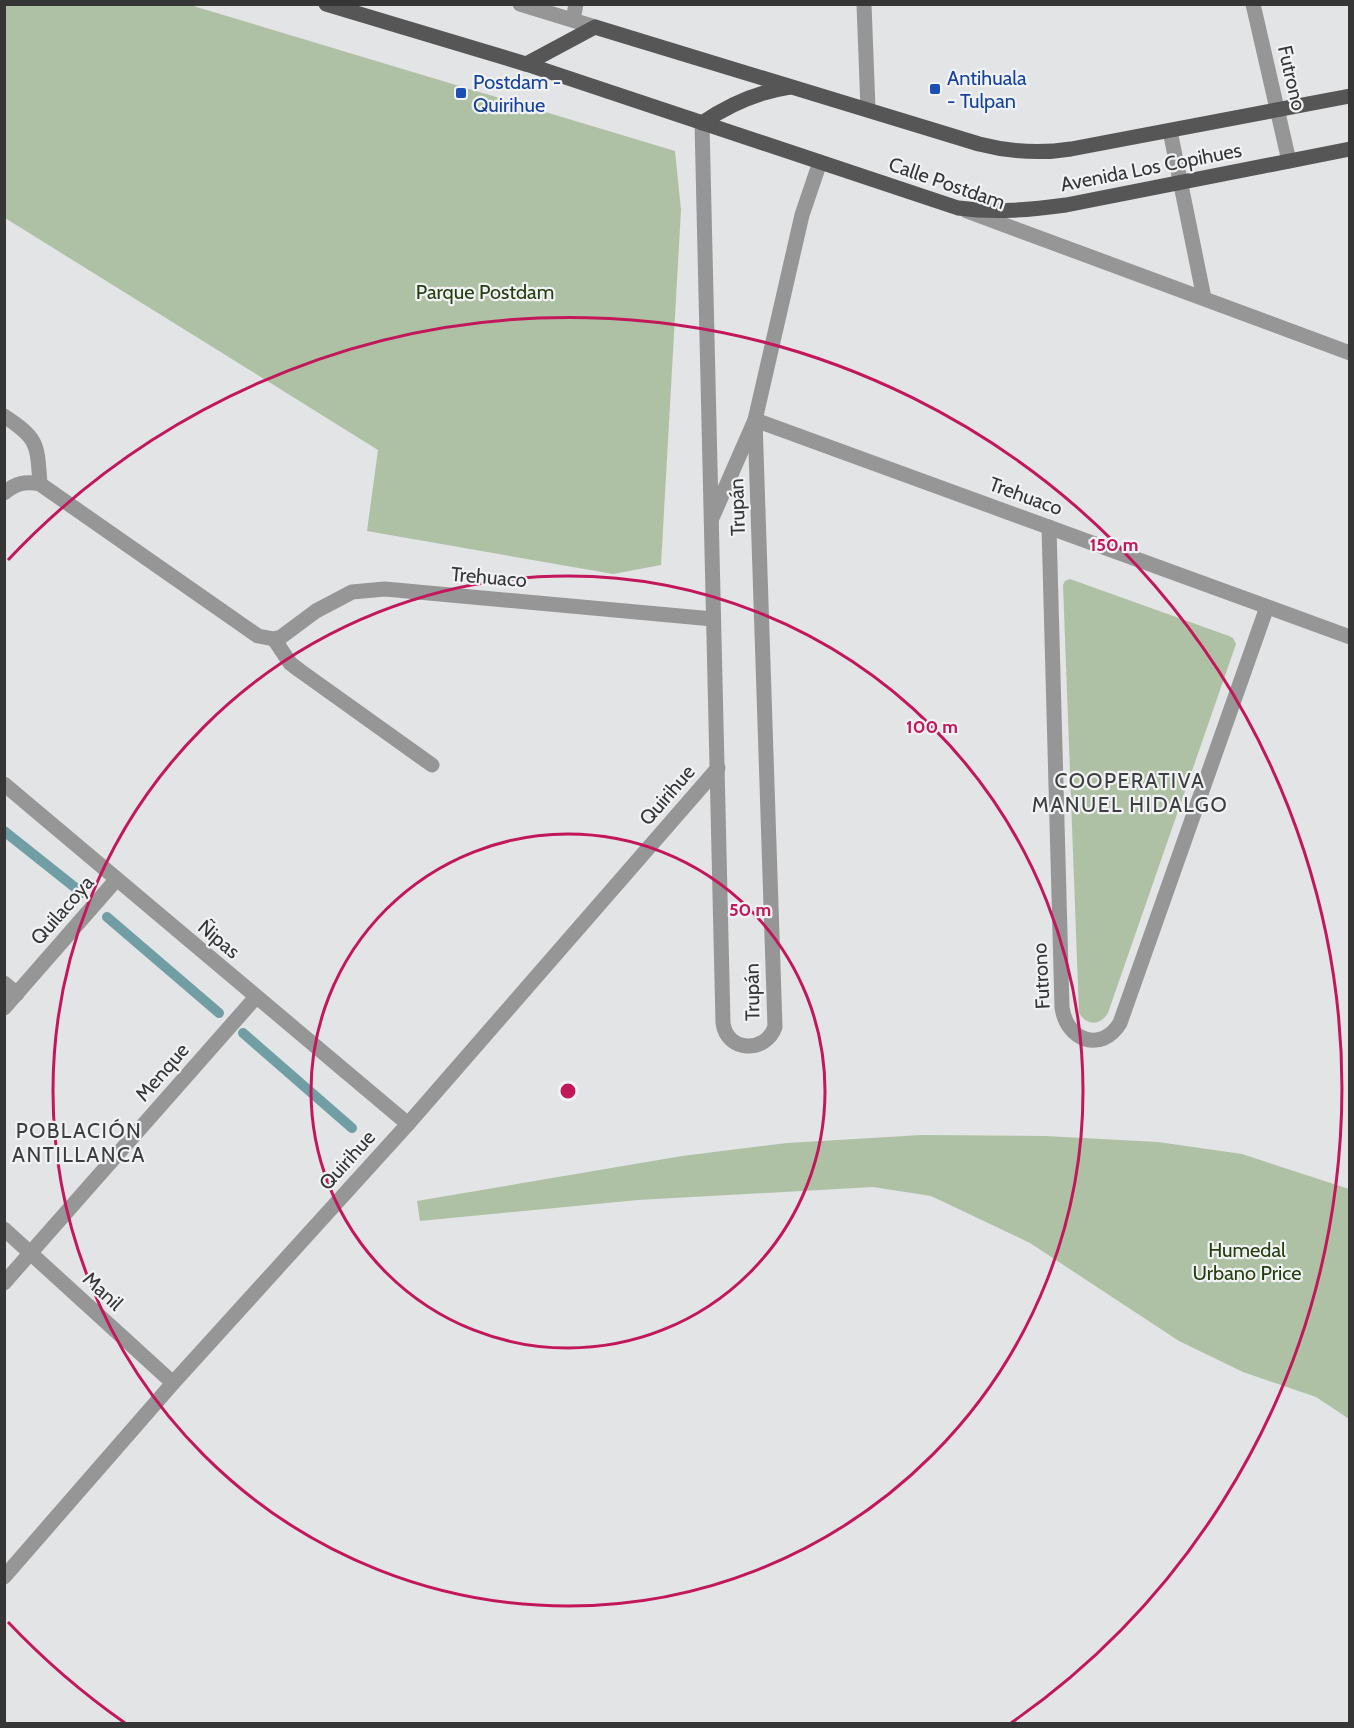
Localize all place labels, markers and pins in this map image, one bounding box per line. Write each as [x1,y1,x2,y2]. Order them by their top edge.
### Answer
place label: Antihuala - Tulpan [947,66,1027,113]
place label: Postdam - Quirihue [473,70,561,117]
marker: Antihuala - Tulpan [928,82,942,96]
marker: Postdam - Quirihue [454,86,468,100]
centre of rings [558,1081,578,1101]

